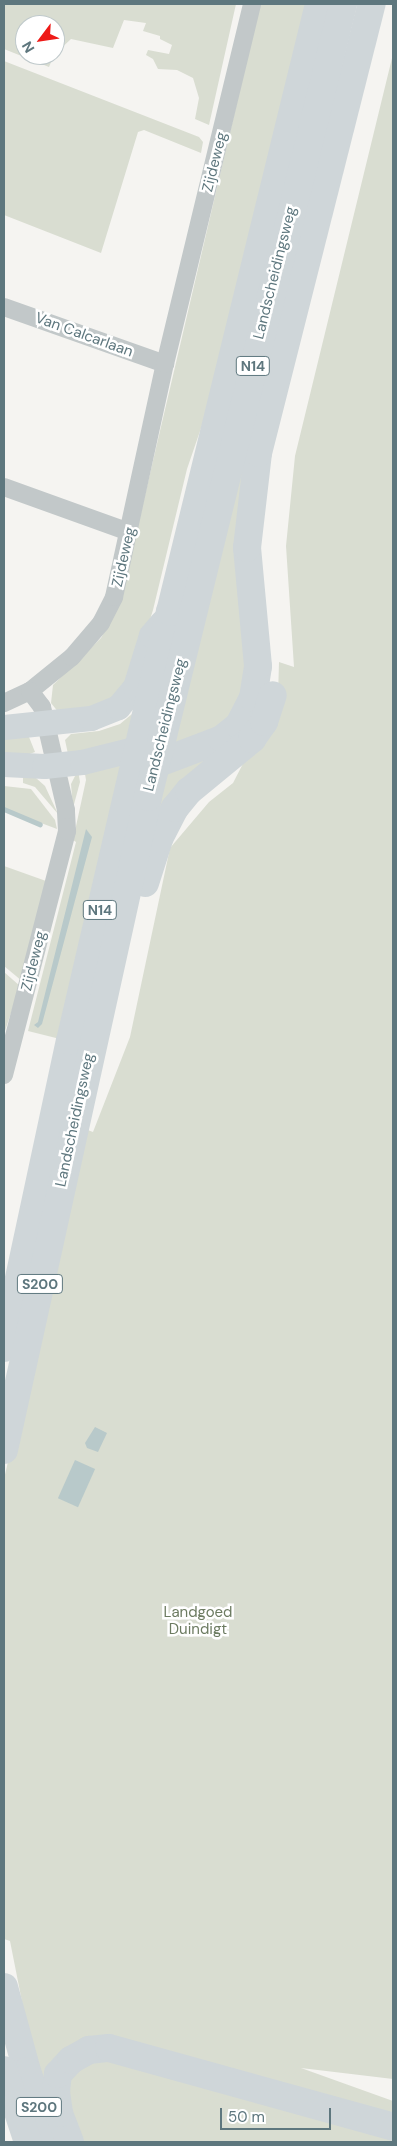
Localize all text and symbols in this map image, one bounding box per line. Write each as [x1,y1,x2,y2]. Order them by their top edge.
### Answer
north arrow [15,15,65,65]
text: N [18,38,38,56]
street label: Zijdeweg [199,130,231,194]
street label: Landscheidingsweg [250,205,300,341]
street label: Van Calcarlaan [33,309,135,361]
road number: N14 [236,354,270,378]
street label: Zijdeweg [108,525,140,589]
street label: Landscheidingsweg [140,657,190,793]
road number: N14 [82,898,118,922]
street label: Zijdeweg [18,929,50,993]
street label: Landscheidingsweg [52,1052,98,1188]
road number: S200 [16,1272,64,1296]
park label: Landgoed Duindigt [164,1603,232,1638]
road number: S200 [15,2096,63,2118]
scale bar [222,2098,333,2130]
text: 50 m [228,2107,265,2127]

